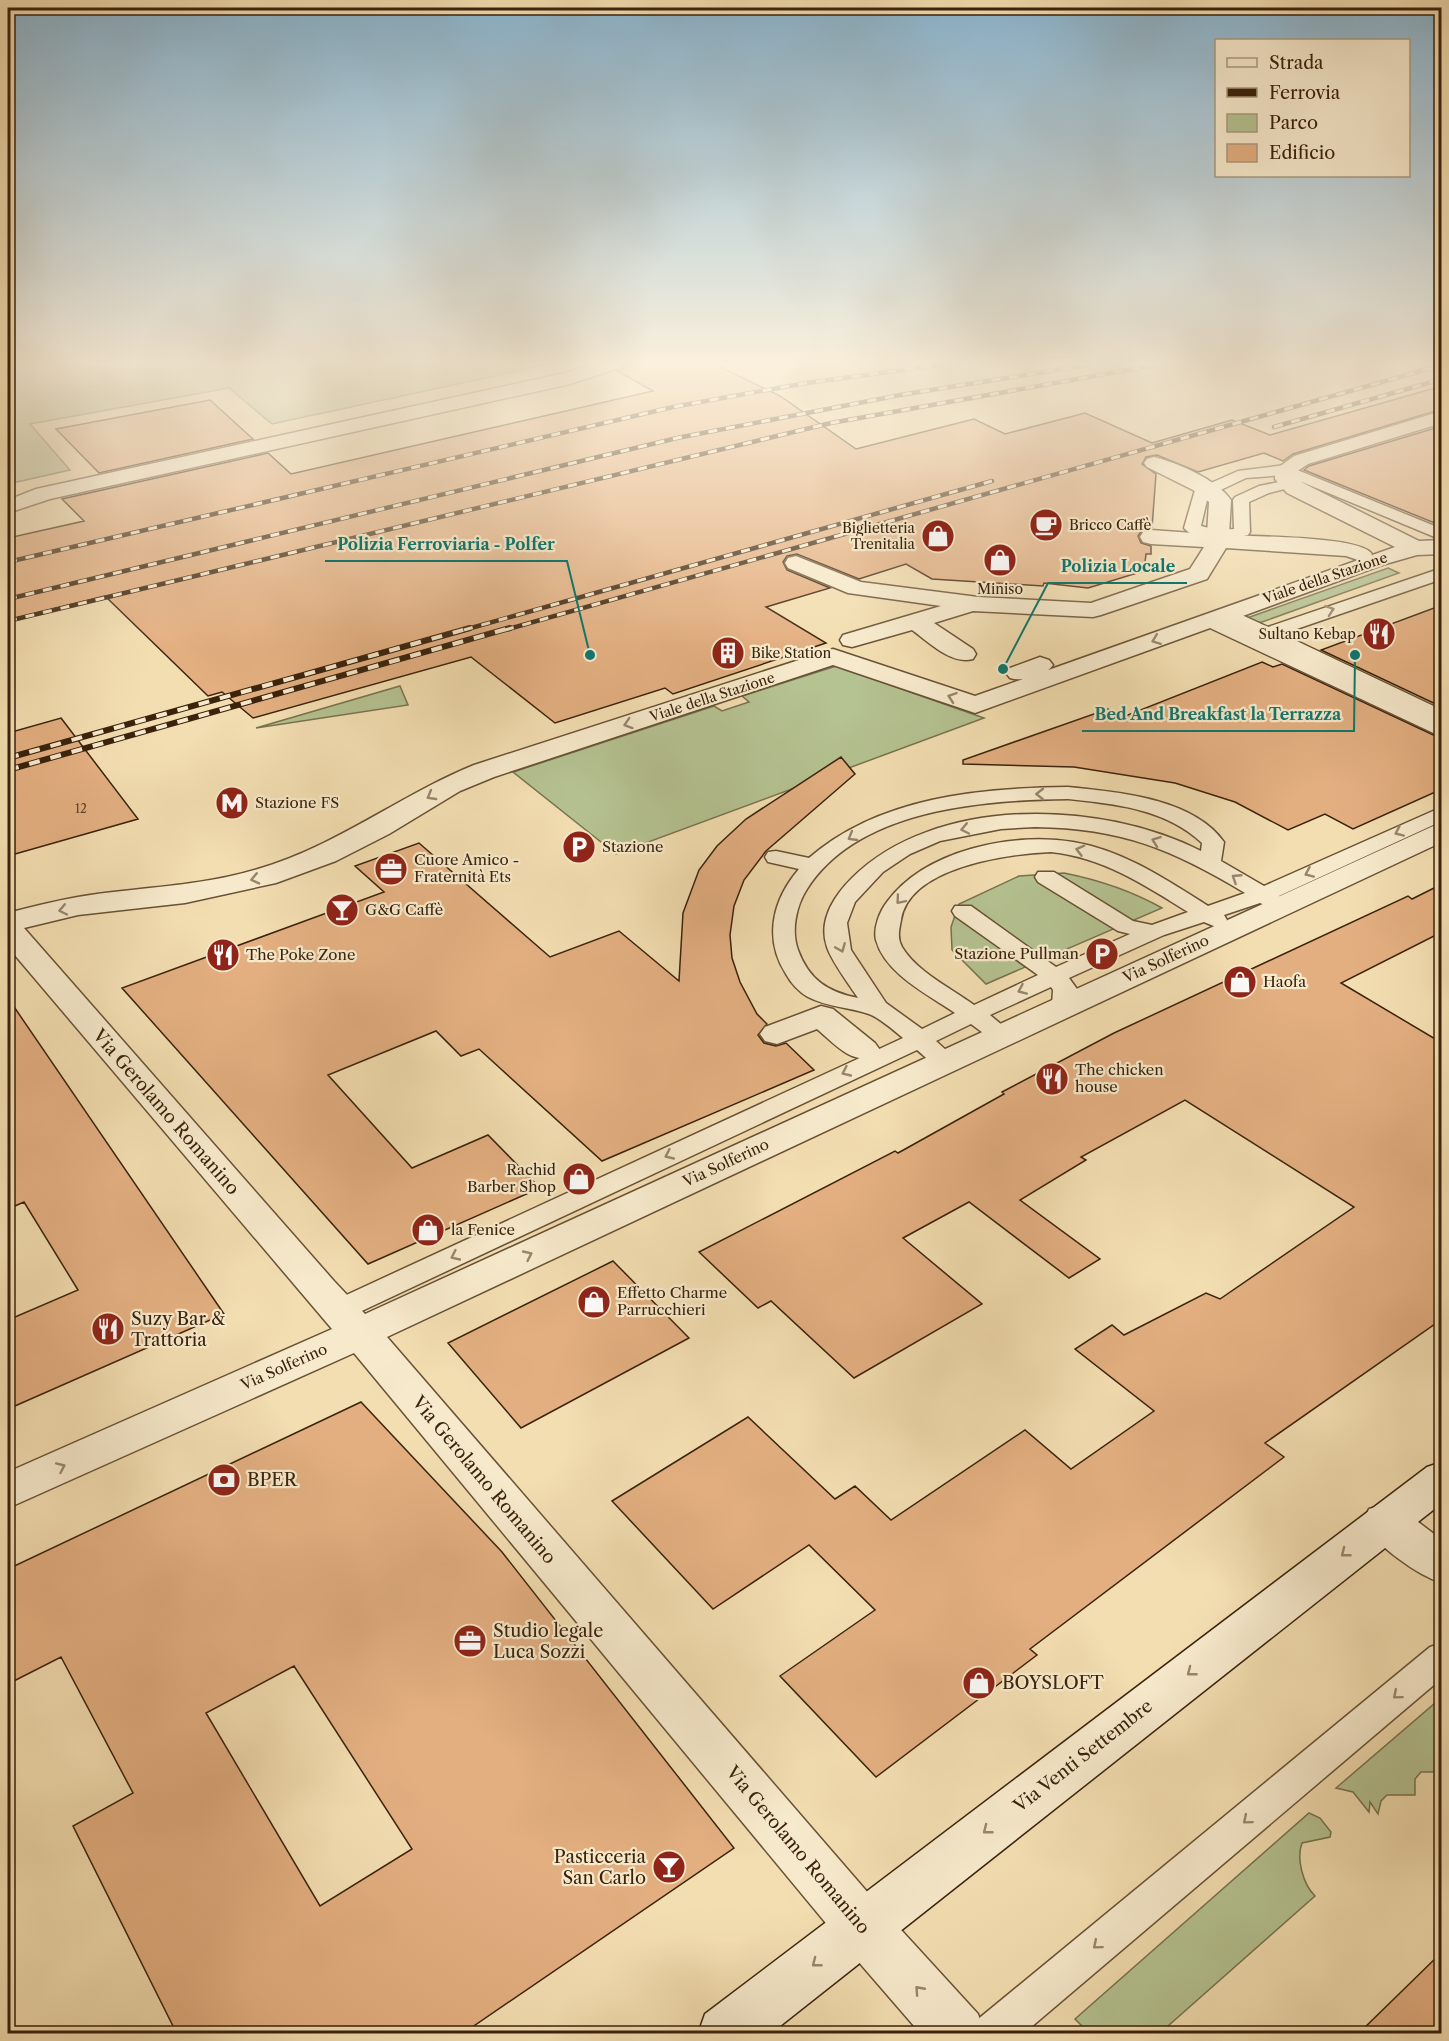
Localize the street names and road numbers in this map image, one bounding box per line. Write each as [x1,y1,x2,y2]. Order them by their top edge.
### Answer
street label: Viale della Stazione [1259,548,1390,608]
street label: Viale della Stazione [646,668,777,726]
street label: Via Solferino [1119,930,1212,987]
street label: Via Gerolamo Romanino [87,1024,244,1199]
street label: Via Solferino [679,1134,772,1191]
street label: Via Solferino [237,1339,330,1395]
street label: Via Gerolamo Romanino [407,1391,561,1568]
street label: Via Venti Settembre [1008,1695,1157,1818]
street label: Via Gerolamo Romanino [721,1761,875,1938]

